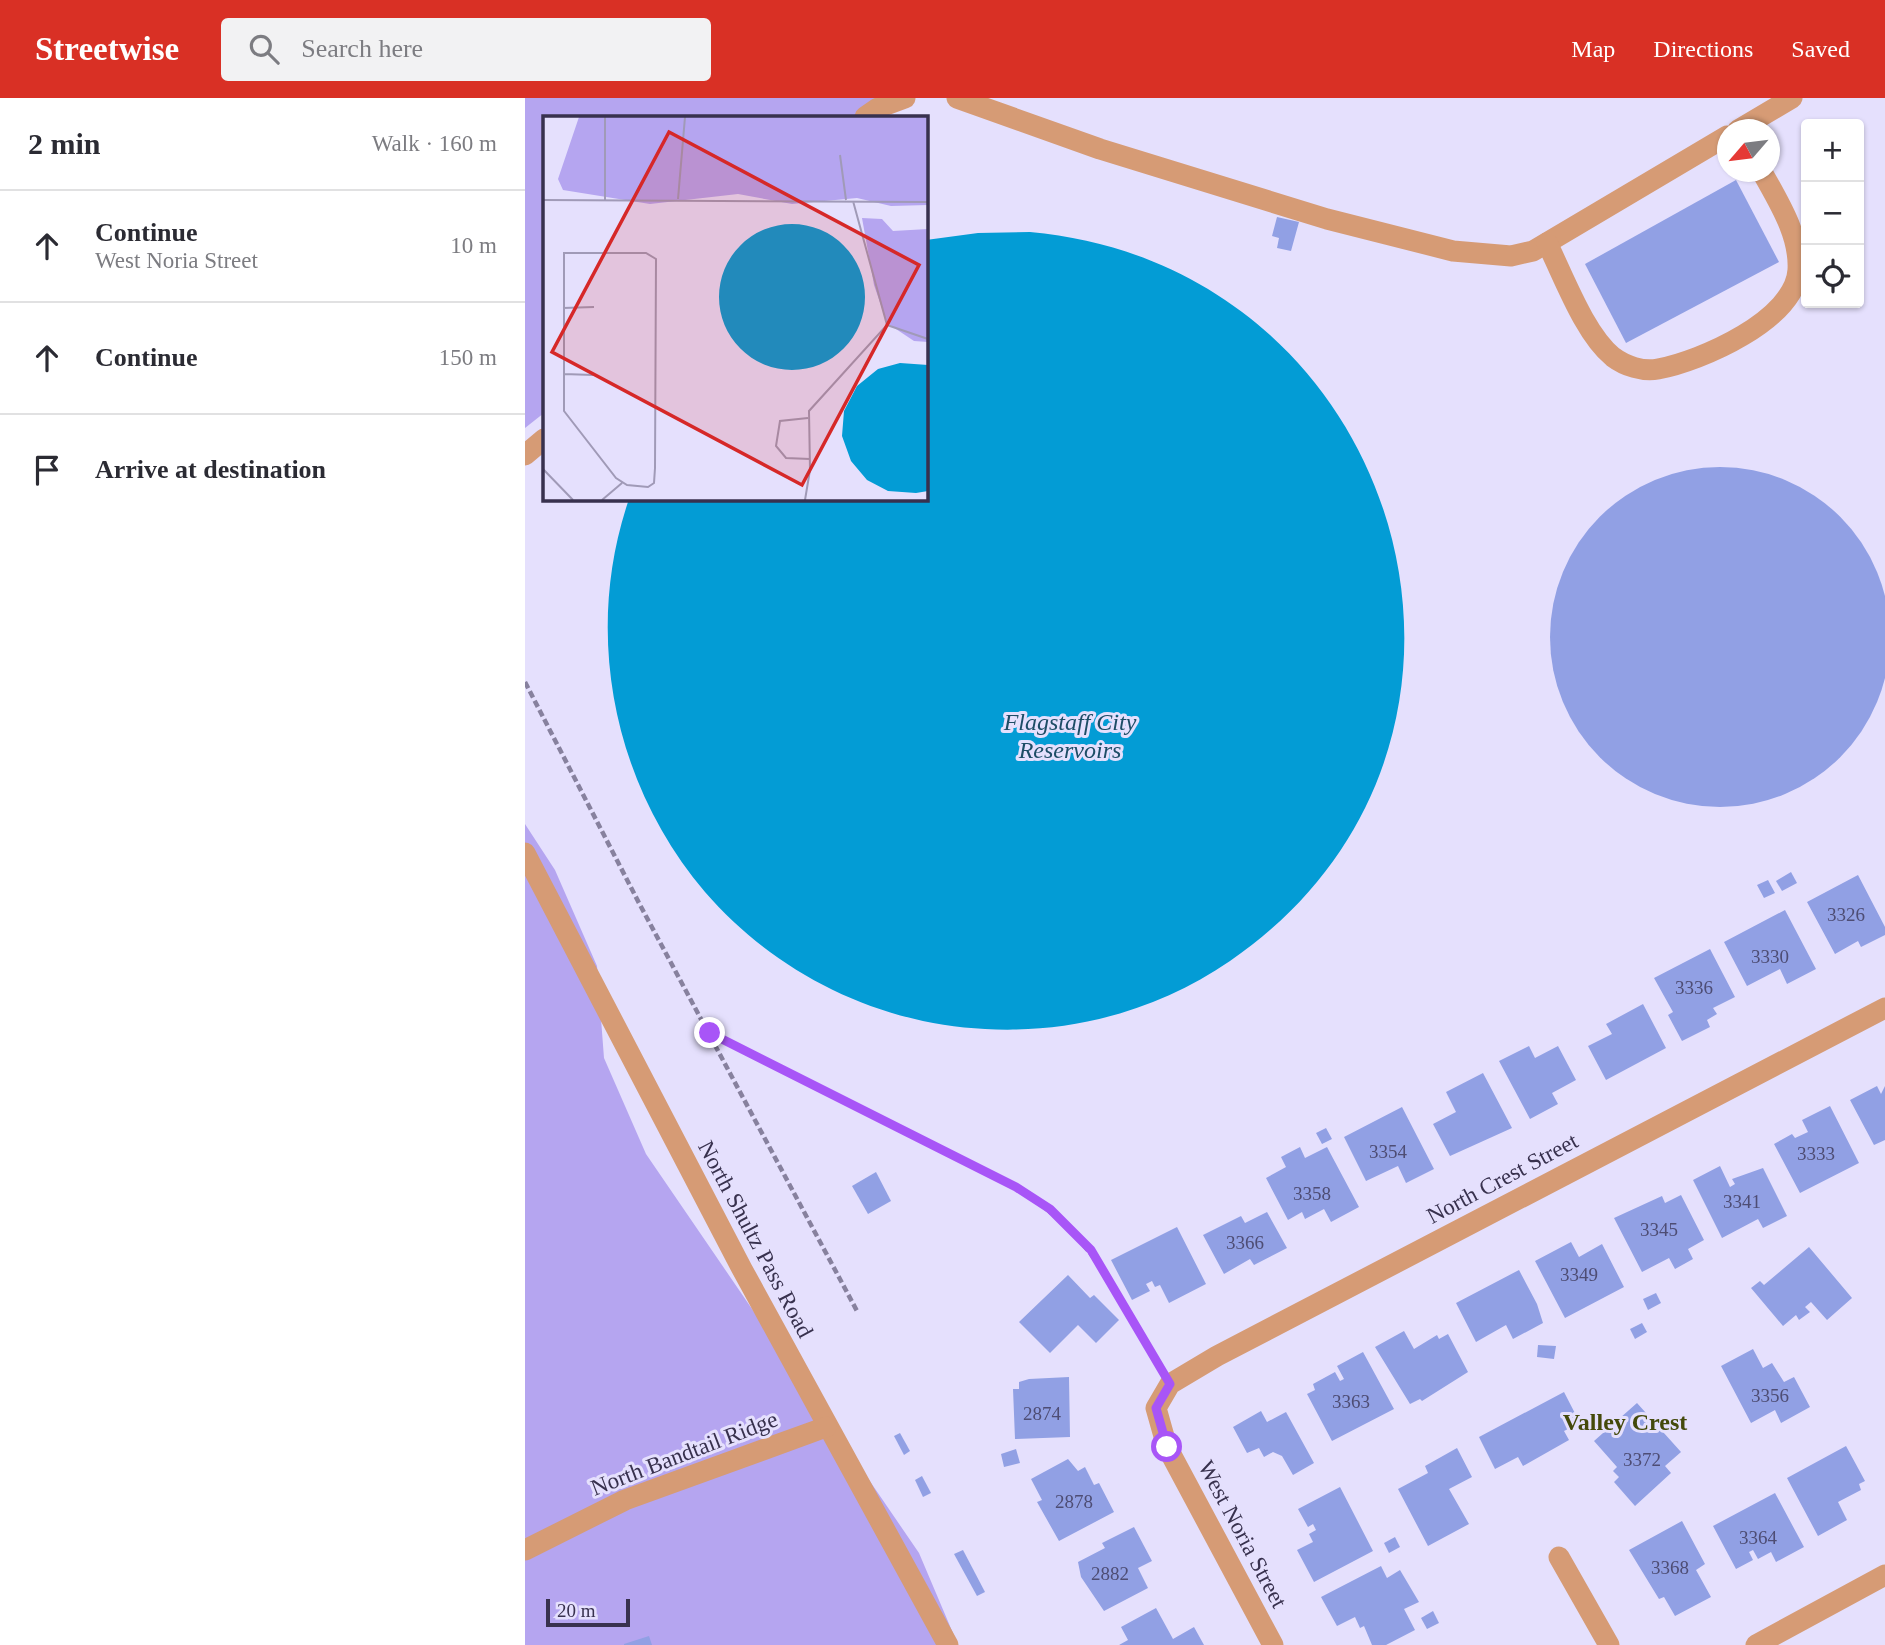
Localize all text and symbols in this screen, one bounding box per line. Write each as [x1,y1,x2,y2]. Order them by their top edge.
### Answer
search box [221,18,711,81]
icon: search [245,30,283,68]
text: Streetwise [35,31,179,67]
text: Search here [301,34,423,63]
text: Map [1571,36,1615,62]
text: Directions [1653,36,1753,62]
text: Saved [1791,36,1850,62]
inset map [543,116,927,500]
north arrow [1717,119,1780,182]
map controls [1801,119,1864,308]
button: + [1801,119,1864,182]
text: 2 min [28,127,101,160]
text: Walk · 160 m [372,131,497,156]
button: − [1801,182,1864,245]
text: Continue [95,218,198,247]
icon: ahead [28,227,66,265]
text: 10 m [450,233,497,258]
button: locate [1801,245,1864,308]
text: West Noria Street [95,248,258,273]
icon: ahead [28,339,66,377]
text: Continue [95,343,198,372]
text: 150 m [439,345,497,370]
icon: arrive [28,451,66,489]
text: Arrive at destination [95,455,326,484]
water label: Flagstaff City Reservoirs [1003,709,1137,763]
house number: 3326 [1827,904,1865,925]
house number: 3330 [1751,946,1789,967]
house number: 3336 [1675,977,1713,998]
route end [694,1017,725,1048]
street label: North Crest Street [1422,1128,1583,1229]
street label: North Shultz Pass Road [693,1137,818,1342]
house number: 3354 [1369,1141,1408,1162]
house number: 3333 [1797,1143,1835,1164]
house number: 3358 [1293,1183,1331,1204]
house number: 3341 [1723,1191,1761,1212]
house number: 3345 [1640,1219,1678,1240]
house number: 3366 [1226,1232,1264,1253]
house number: 3349 [1560,1264,1598,1285]
house number: 3356 [1751,1385,1789,1406]
house number: 3363 [1332,1391,1370,1412]
house number: 2874 [1023,1403,1062,1424]
street label: North Bandtail Ridge [587,1406,781,1501]
district label: Valley Crest [1563,1409,1687,1435]
route start [1151,1431,1182,1462]
house number: 3372 [1623,1449,1661,1470]
street label: West Noria Street [1193,1456,1292,1613]
house number: 2878 [1055,1491,1093,1512]
house number: 3364 [1739,1527,1778,1548]
house number: 3368 [1651,1557,1689,1578]
house number: 2882 [1091,1563,1129,1584]
scale bar [546,1596,630,1628]
text: 20 m [557,1600,596,1621]

